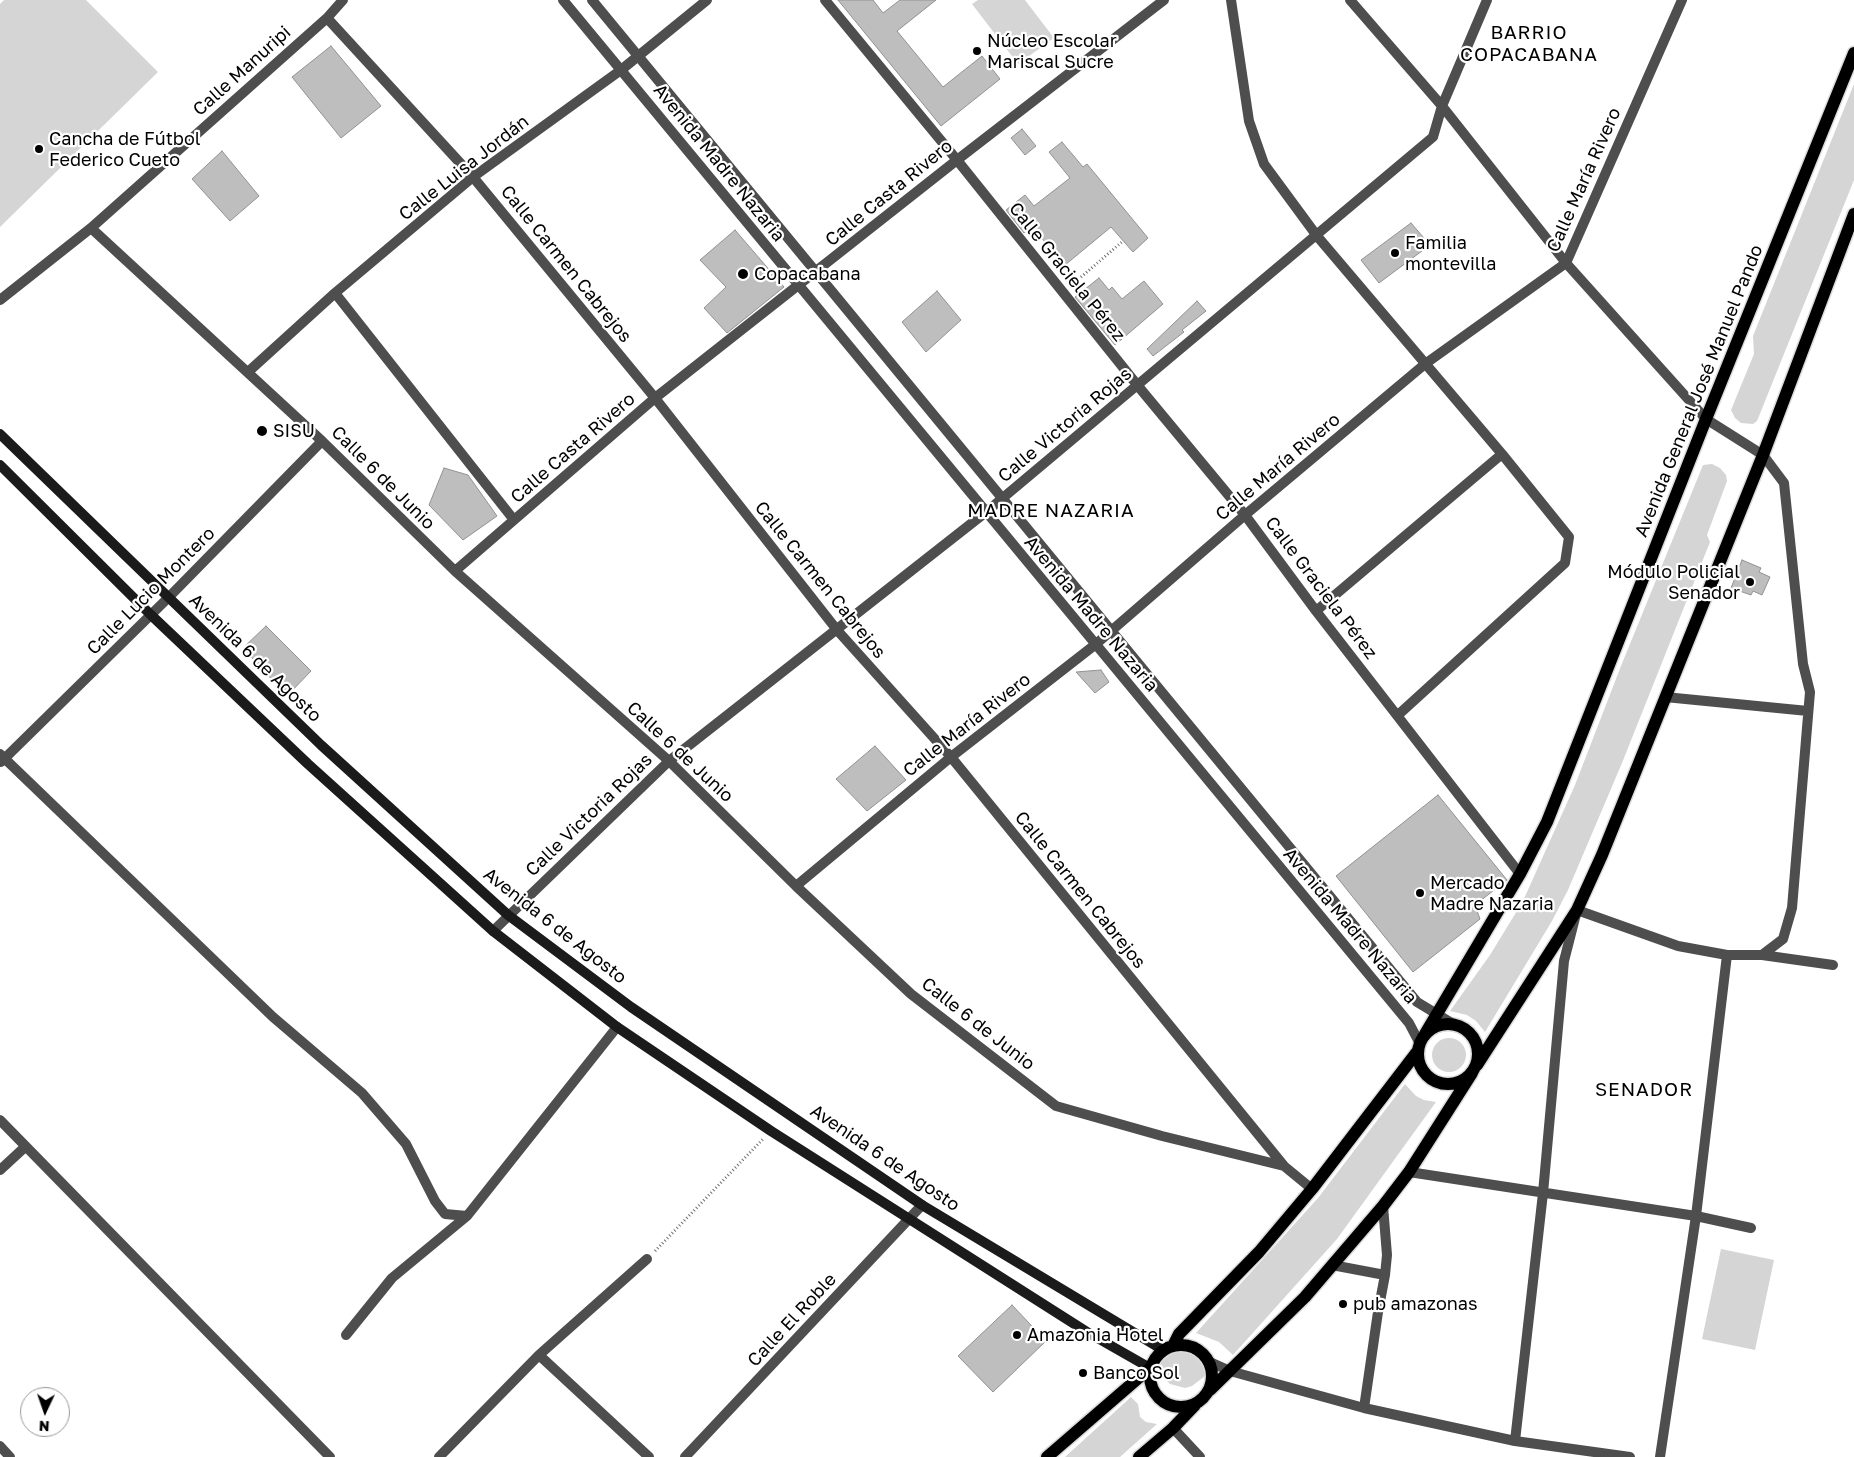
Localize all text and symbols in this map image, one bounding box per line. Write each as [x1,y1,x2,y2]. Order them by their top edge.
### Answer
street label: Calle Manuripi [189,21,295,121]
district label: BARRIO COPACABANA [1459,22,1599,66]
place label: Núcleo Escolar Mariscal Sucre [987,30,1117,72]
marker: Núcleo Escolar Mariscal Sucre [971,45,983,57]
street label: Avenida Madre Nazaria [649,80,789,246]
street label: Calle María Rivero [1542,104,1626,256]
street label: Calle Luisa Jordán [395,111,533,225]
place label: Cancha de Fútbol Federico Cueto [49,128,200,170]
street label: Calle Casta Rivero [821,135,957,251]
marker: Cancha de Fútbol Federico Cueto [33,143,45,155]
street label: Calle Carmen Cabrejos [496,181,636,347]
street label: Calle Graciela Pérez [1004,198,1130,346]
place label: Familia montevilla [1405,232,1496,274]
street label: Avenida General José Manuel Pando [1630,242,1768,540]
marker: Familia montevilla [1389,247,1401,259]
place label: Copacabana [754,263,861,285]
marker: Copacabana [736,267,750,281]
street label: Calle Victoria Rojas [994,363,1136,487]
street label: Calle Casta Rivero [507,388,639,508]
street label: Calle María Rivero [1211,409,1345,525]
place label: SISU [273,420,315,442]
street label: Calle 6 de Junio [327,422,439,534]
marker: SISU [255,424,269,438]
street label: Calle Carmen Cabrejos [750,497,890,663]
district label: MADRE NAZARIA [966,500,1136,522]
street label: Calle Graciela Pérez [1260,513,1382,663]
street label: Calle Lucio Montero [83,523,219,659]
street label: Avenida Madre Nazaria [1020,532,1162,696]
place label: Módulo Policial Senador [1607,561,1740,604]
marker: Módulo Policial Senador [1744,576,1756,588]
street label: Avenida 6 de Agosto [184,589,326,727]
street label: Calle María Rivero [899,669,1035,781]
street label: Calle 6 de Junio [622,697,738,807]
street label: Calle Victoria Rojas [521,749,657,881]
street label: Calle Carmen Cabrejos [1010,807,1150,973]
street label: Avenida Madre Nazaria [1279,844,1421,1008]
street label: Avenida 6 de Agosto [479,863,631,989]
place label: Mercado Madre Nazaria [1430,872,1554,914]
marker: Mercado Madre Nazaria [1414,887,1426,899]
street label: Calle 6 de Junio [917,973,1039,1075]
district label: SENADOR [1594,1079,1694,1101]
street label: Avenida 6 de Agosto [806,1100,964,1216]
street label: Calle El Roble [743,1269,841,1371]
place label: pub amazonas [1353,1293,1478,1315]
marker: pub amazonas [1337,1298,1349,1310]
place label: Amazonia Hotel [1027,1324,1164,1346]
marker: Amazonia Hotel [1011,1329,1023,1341]
place label: Banco Sol [1093,1362,1179,1384]
marker: Banco Sol [1077,1367,1089,1379]
north arrow [20,1387,70,1437]
text: N [38,1418,50,1435]

